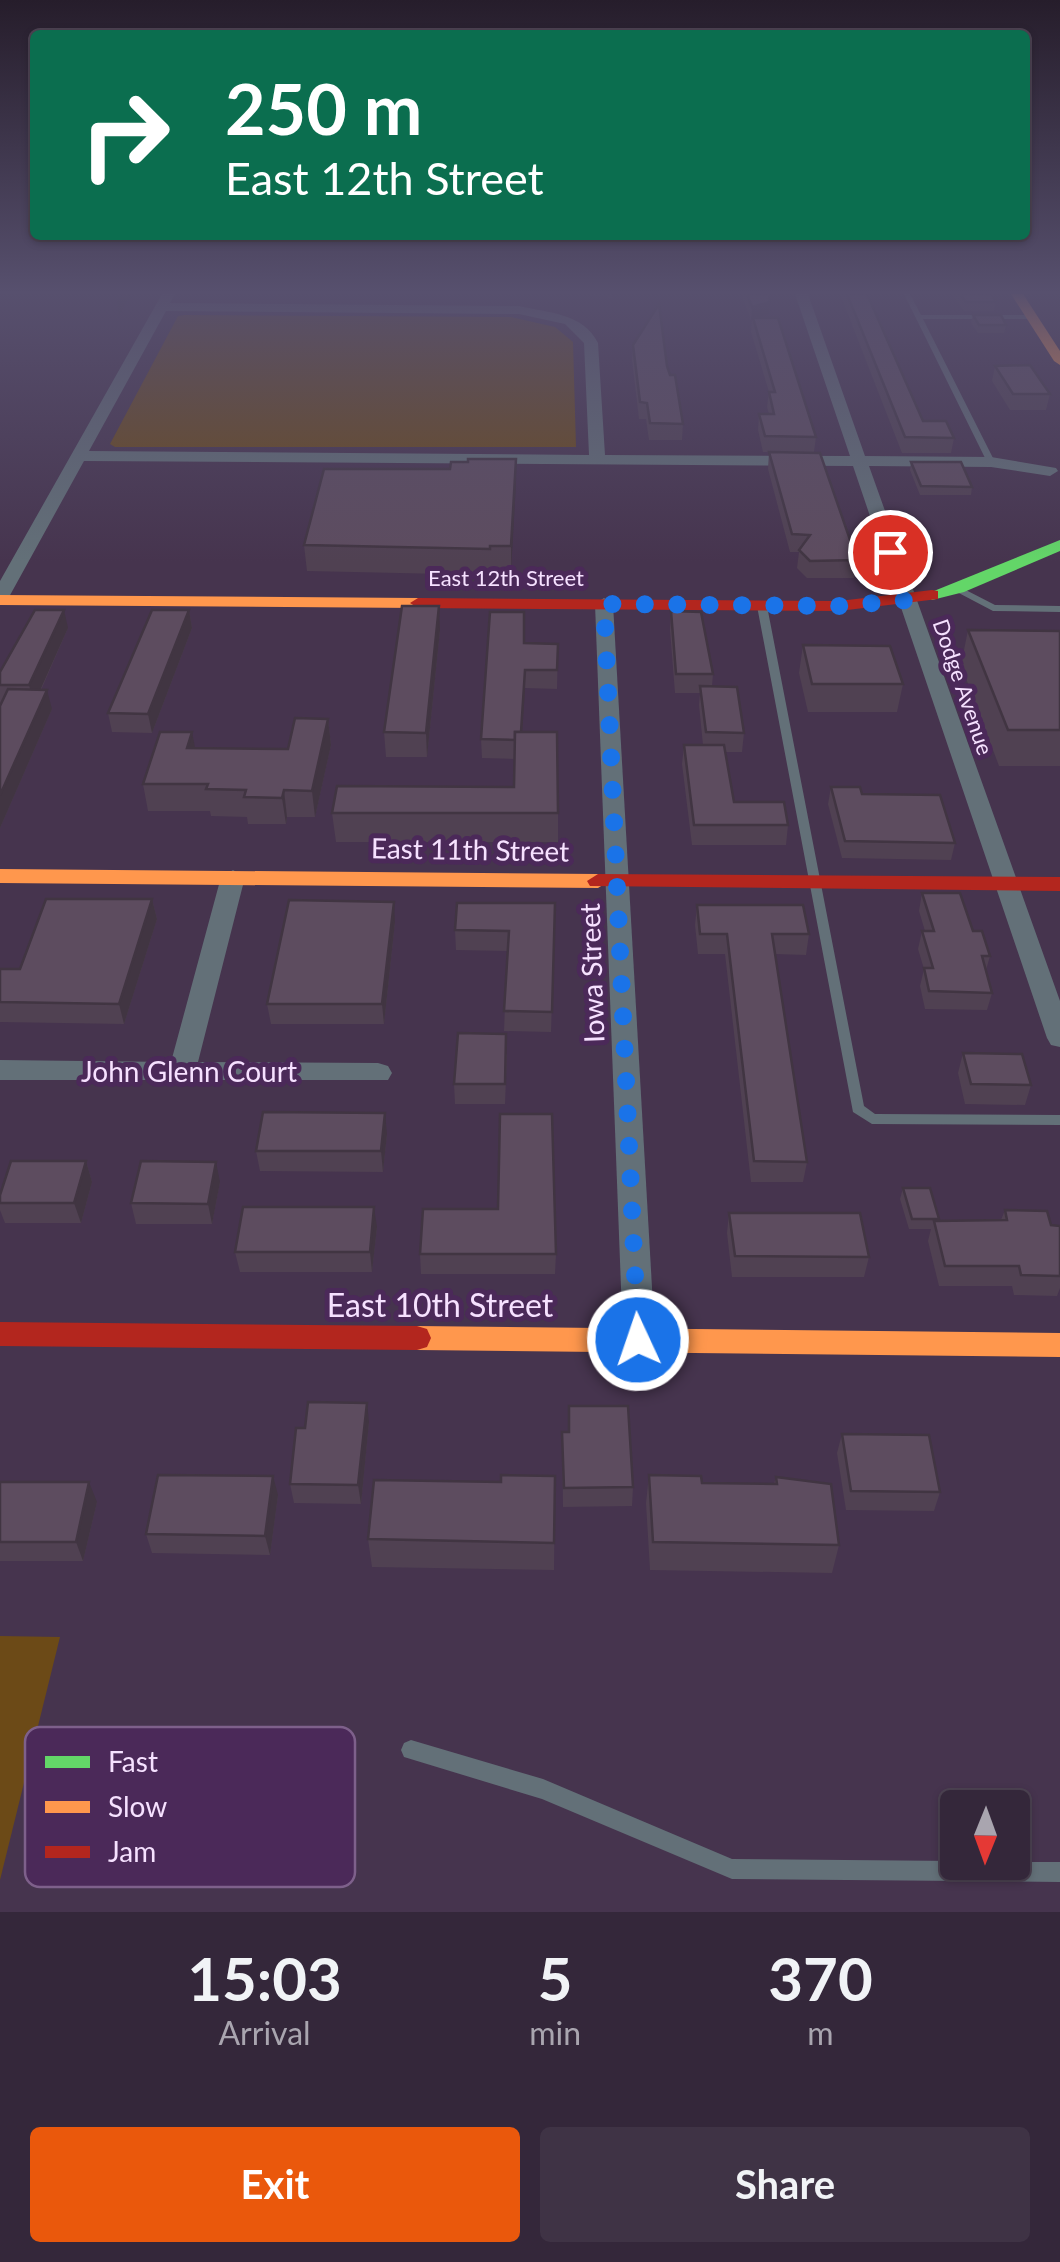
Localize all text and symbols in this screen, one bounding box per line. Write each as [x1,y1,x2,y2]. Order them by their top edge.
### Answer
text: 250 m [225,66,422,150]
icon: right [60,70,190,200]
text: East 12th Street [225,151,544,205]
pin [848,510,933,595]
icon: arrive [863,525,918,580]
street label: East 12th Street [428,564,584,591]
street label: Dodge Avenue [928,615,999,758]
street label: East 11th Street [371,830,569,868]
street label: Iowa Street [572,903,610,1043]
street label: John Glenn Court [81,1054,297,1088]
street label: East 10th Street [327,1285,554,1324]
position arrow [586,1288,690,1392]
legend [25,1727,355,1887]
text: Fast [108,1744,158,1778]
text: Slow [108,1789,167,1823]
north arrow [940,1790,1030,1880]
map controls [940,1790,1030,1880]
text: Jam [108,1834,156,1868]
text: 15:03 [187,1942,342,2014]
text: 5 [538,1942,573,2014]
text: 370 [768,1942,873,2014]
text: Arrival [218,2013,311,2052]
text: min [529,2013,581,2052]
text: m [807,2013,834,2052]
button: Exit [30,2127,520,2242]
button: Share [540,2127,1030,2242]

